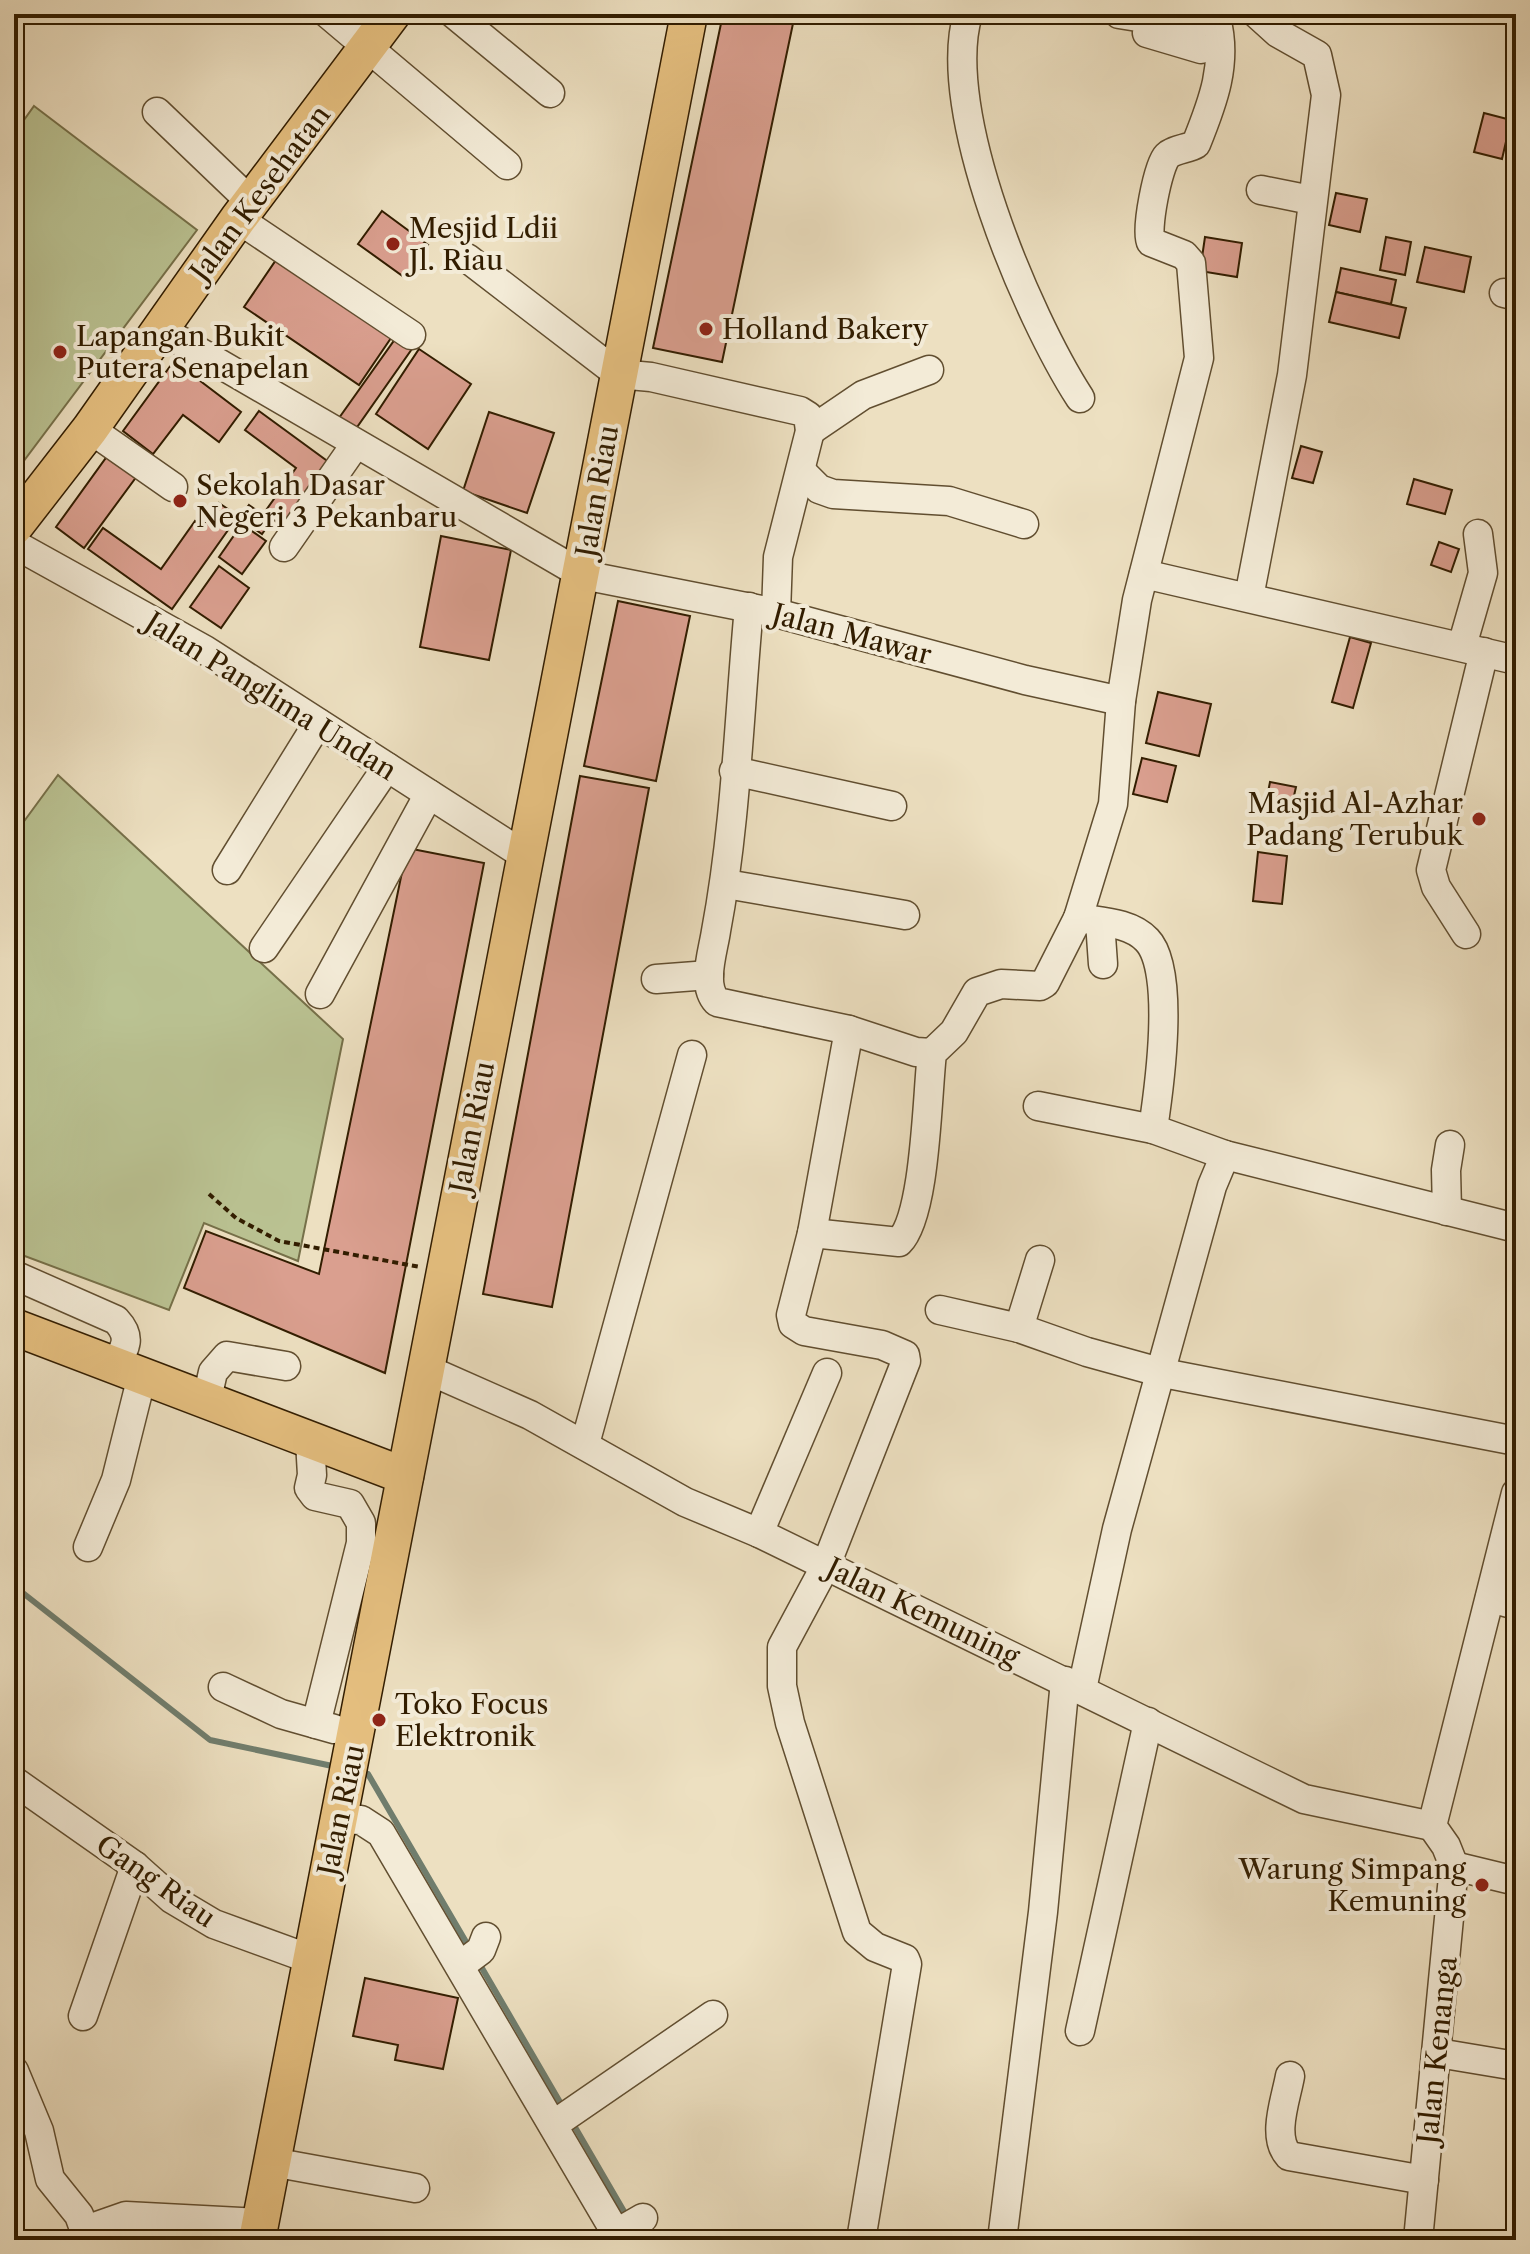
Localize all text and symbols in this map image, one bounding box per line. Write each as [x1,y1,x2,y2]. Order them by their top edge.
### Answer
street label: Jalan Kesehatan [180,98,337,291]
place label: Mesjid Ldii Jl. Riau [405,211,558,277]
marker: Mesjid Ldii Jl. Riau [384,235,402,253]
place label: Holland Bakery [722,312,929,346]
place label: Lapangan Bukit Putera Senapelan [76,319,309,385]
marker: Holland Bakery [697,320,715,338]
marker: Lapangan Bukit Putera Senapelan [51,343,69,361]
street label: Jalan Riau [568,422,625,564]
place label: Sekolah Dasar Negeri 3 Pekanbaru [196,468,457,534]
marker: Sekolah Dasar Negeri 3 Pekanbaru [171,492,189,510]
street label: Jalan Mawar [765,595,936,672]
street label: Jalan Panglima Undan [136,603,403,787]
place label: Masjid Al-Azhar Padang Terubuk [1246,786,1465,852]
marker: Masjid Al-Azhar Padang Terubuk [1470,810,1488,828]
street label: Jalan Riau [442,1058,501,1200]
street label: Jalan Kemuning [817,1549,1025,1674]
place label: Toko Focus Elektronik [395,1687,549,1753]
marker: Toko Focus Elektronik [370,1711,388,1729]
street label: Jalan Riau [310,1741,371,1883]
street label: Gang Riau [90,1827,222,1935]
place label: Warung Simpang Kemuning [1238,1852,1466,1918]
marker: Warung Simpang Kemuning [1473,1876,1491,1894]
street label: Jalan Kenanga [1410,1954,1464,2149]

